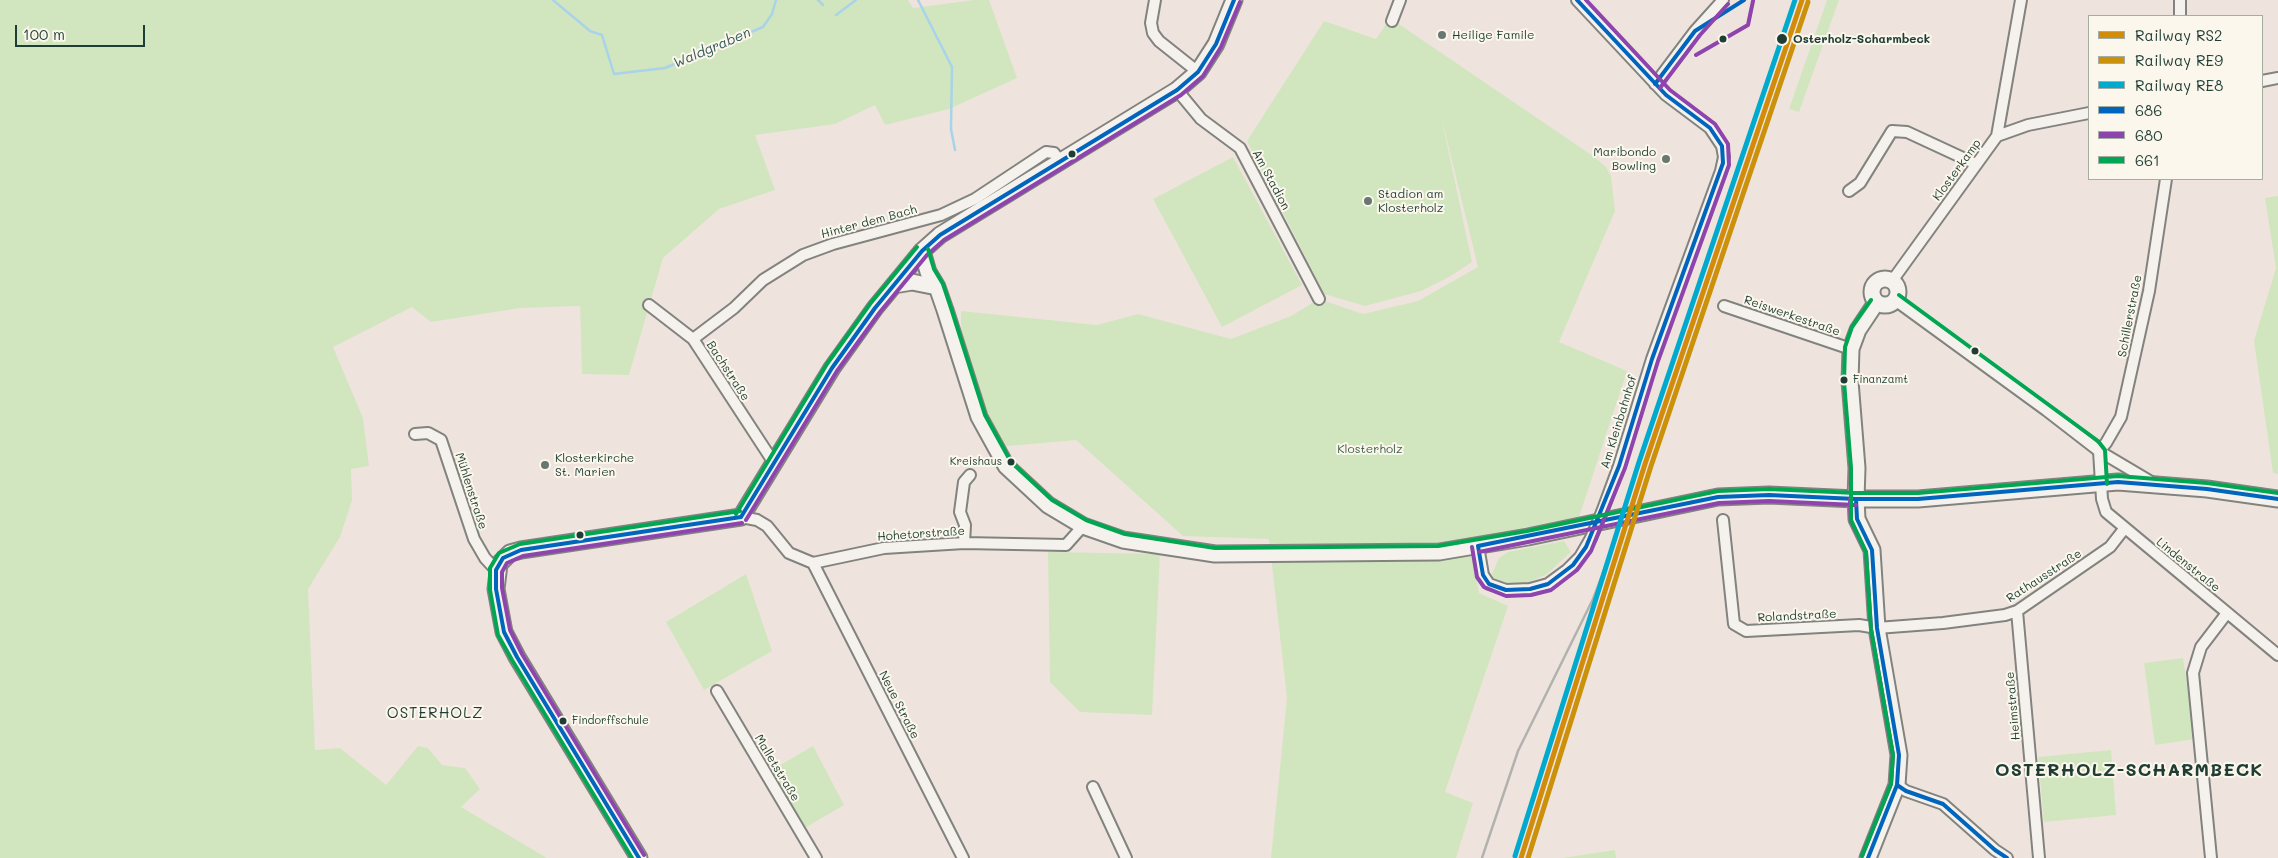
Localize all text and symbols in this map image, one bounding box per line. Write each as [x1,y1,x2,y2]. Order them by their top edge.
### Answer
scale bar [18,15,148,47]
legend [2088,15,2263,180]
text: 100 m [23,24,65,44]
water label: Waldgraben [671,24,753,72]
text: Railway RS2 [2135,25,2222,45]
place label: Heilige Famile [1452,28,1534,42]
marker: Heilige Famile [1436,29,1448,41]
marker: Osterholz-Scharmbeck [1775,32,1789,46]
place label: Osterholz-Scharmbeck [1793,32,1930,46]
unlabelled marker [1718,34,1728,44]
text: Railway RE9 [2135,50,2223,70]
text: Railway RE8 [2135,75,2223,95]
text: 686 [2135,100,2162,120]
text: 680 [2135,125,2162,145]
street label: Klosterkamp [1930,136,1984,204]
place label: Maribondo Bowling [1593,145,1656,173]
street label: Am Stadion [1249,147,1293,213]
unlabelled marker [1067,149,1077,159]
text: 661 [2135,150,2160,170]
marker: Maribondo Bowling [1660,153,1672,165]
place label: Stadion am Klosterholz [1378,187,1444,215]
marker: Stadion am Klosterholz [1362,195,1374,207]
street label: Hinter dem Bach [819,202,919,242]
street label: Schillerstraße [2115,274,2145,358]
street label: Reiswerkestraße [1742,293,1842,339]
street label: Bachstraße [703,338,753,404]
unlabelled marker [1970,346,1980,356]
place label: Finanzamt [1853,373,1908,387]
street label: Am Kleinbahnhof [1598,374,1640,470]
marker: Finanzamt [1839,375,1849,385]
park label: Klosterholz [1337,442,1403,456]
street label: Mühlenstraße [452,451,490,531]
place label: Klosterkirche St. Marien [555,451,634,479]
place label: Kreishaus [950,455,1002,469]
marker: Kreishaus [1006,457,1016,467]
marker: Klosterkirche St. Marien [539,459,551,471]
street label: Hohetorstraße [877,524,965,544]
unlabelled marker [575,530,585,540]
street label: Lindenstraße [2153,535,2223,595]
street label: Rathausstraße [2004,546,2084,606]
street label: Rolandstraße [1757,607,1837,625]
street label: Neue Straße [876,668,922,742]
street label: Heimstraße [2003,671,2023,741]
district label: OSTERHOLZ [386,704,484,722]
place label: Findorffschule [572,714,649,728]
marker: Findorffschule [558,716,568,726]
street label: Malletstraße [751,732,803,804]
district label: OSTERHOLZ-SCHARMBECK [1993,759,2265,781]

